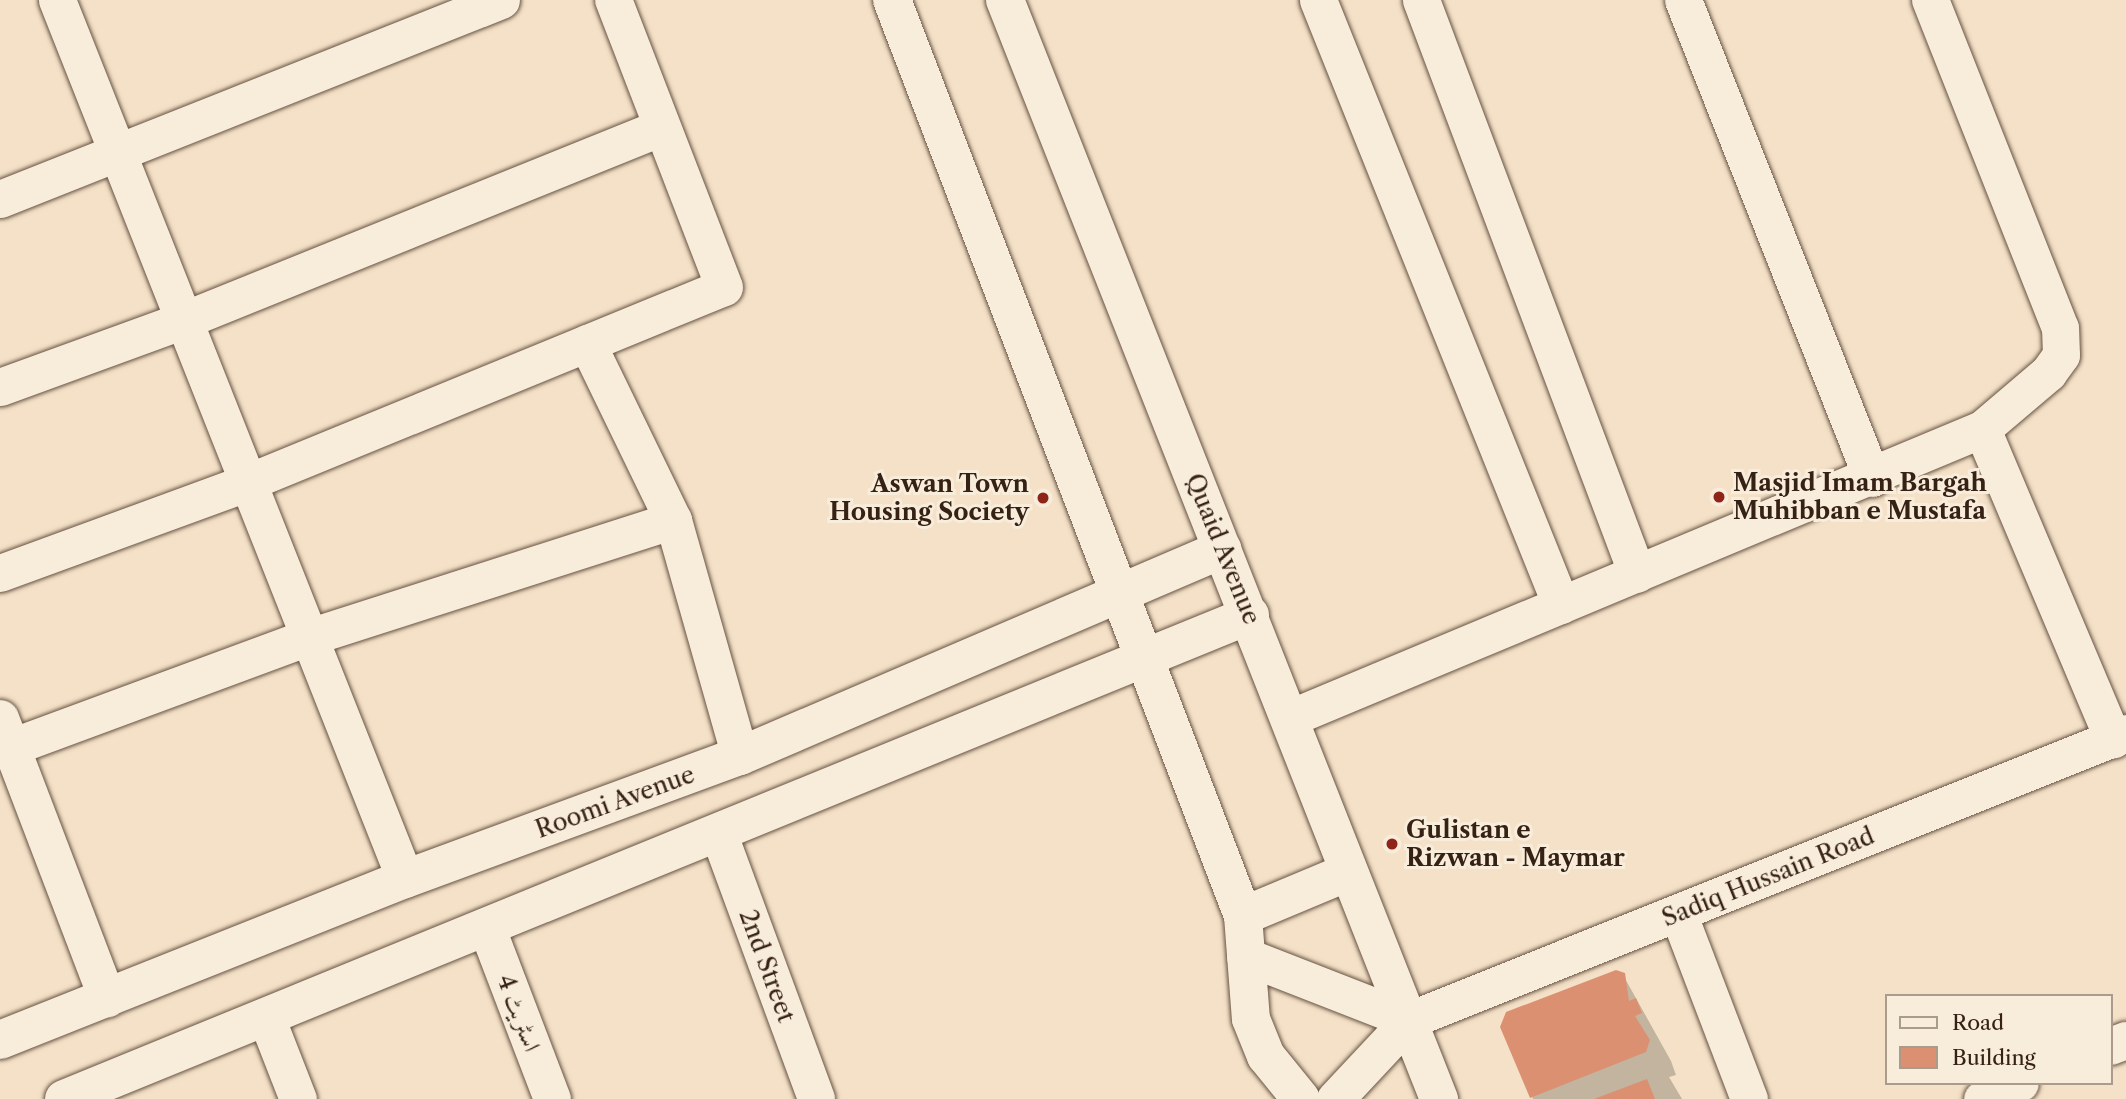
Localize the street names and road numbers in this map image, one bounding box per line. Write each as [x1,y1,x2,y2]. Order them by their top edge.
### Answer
street label: Quaid Avenue [1179,469,1267,629]
street label: Roomi Avenue [531,760,699,844]
street label: Sadiq Hussain Road [1658,821,1878,933]
street label: 2nd Street [733,906,801,1026]
street label: اسٹریٹ 4 [491,971,547,1055]

